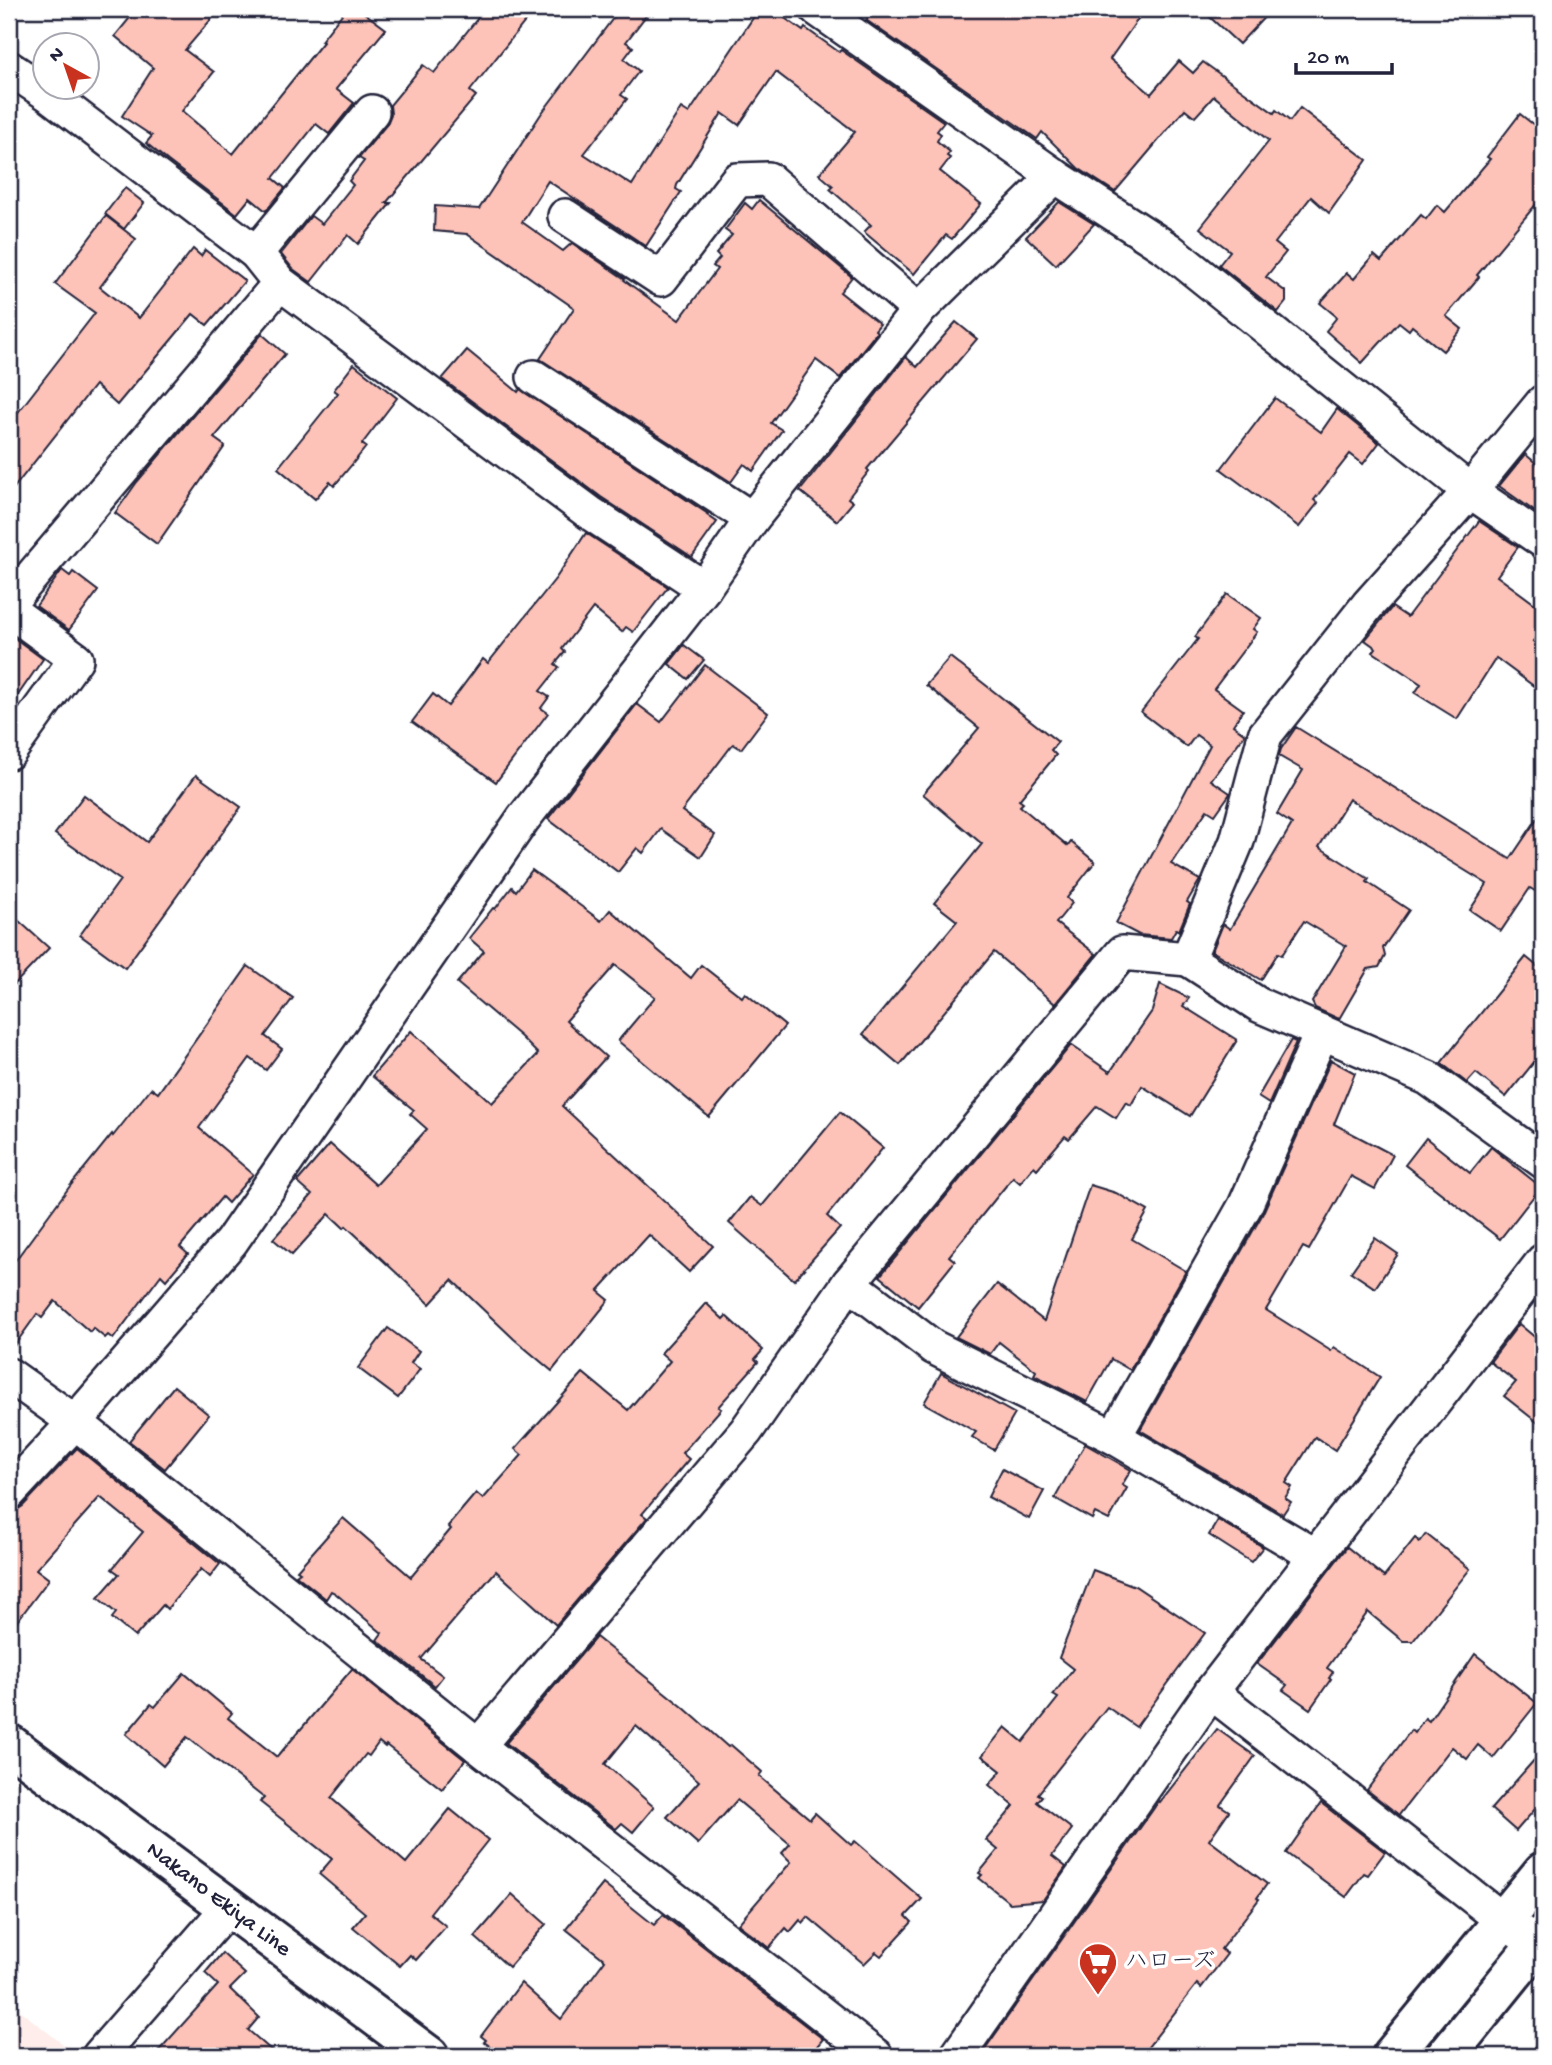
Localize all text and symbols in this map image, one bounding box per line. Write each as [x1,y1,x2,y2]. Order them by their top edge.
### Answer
north arrow [32,32,102,102]
scale bar [1296,32,1393,76]
text: N [45,43,69,68]
text: 20 m [1307,47,1349,72]
street label: Nakano Ekiya Line [140,1837,297,1964]
supermarket icon: ハローズ [1077,1941,1119,1996]
place label: ハローズ [1125,1949,1215,1976]

